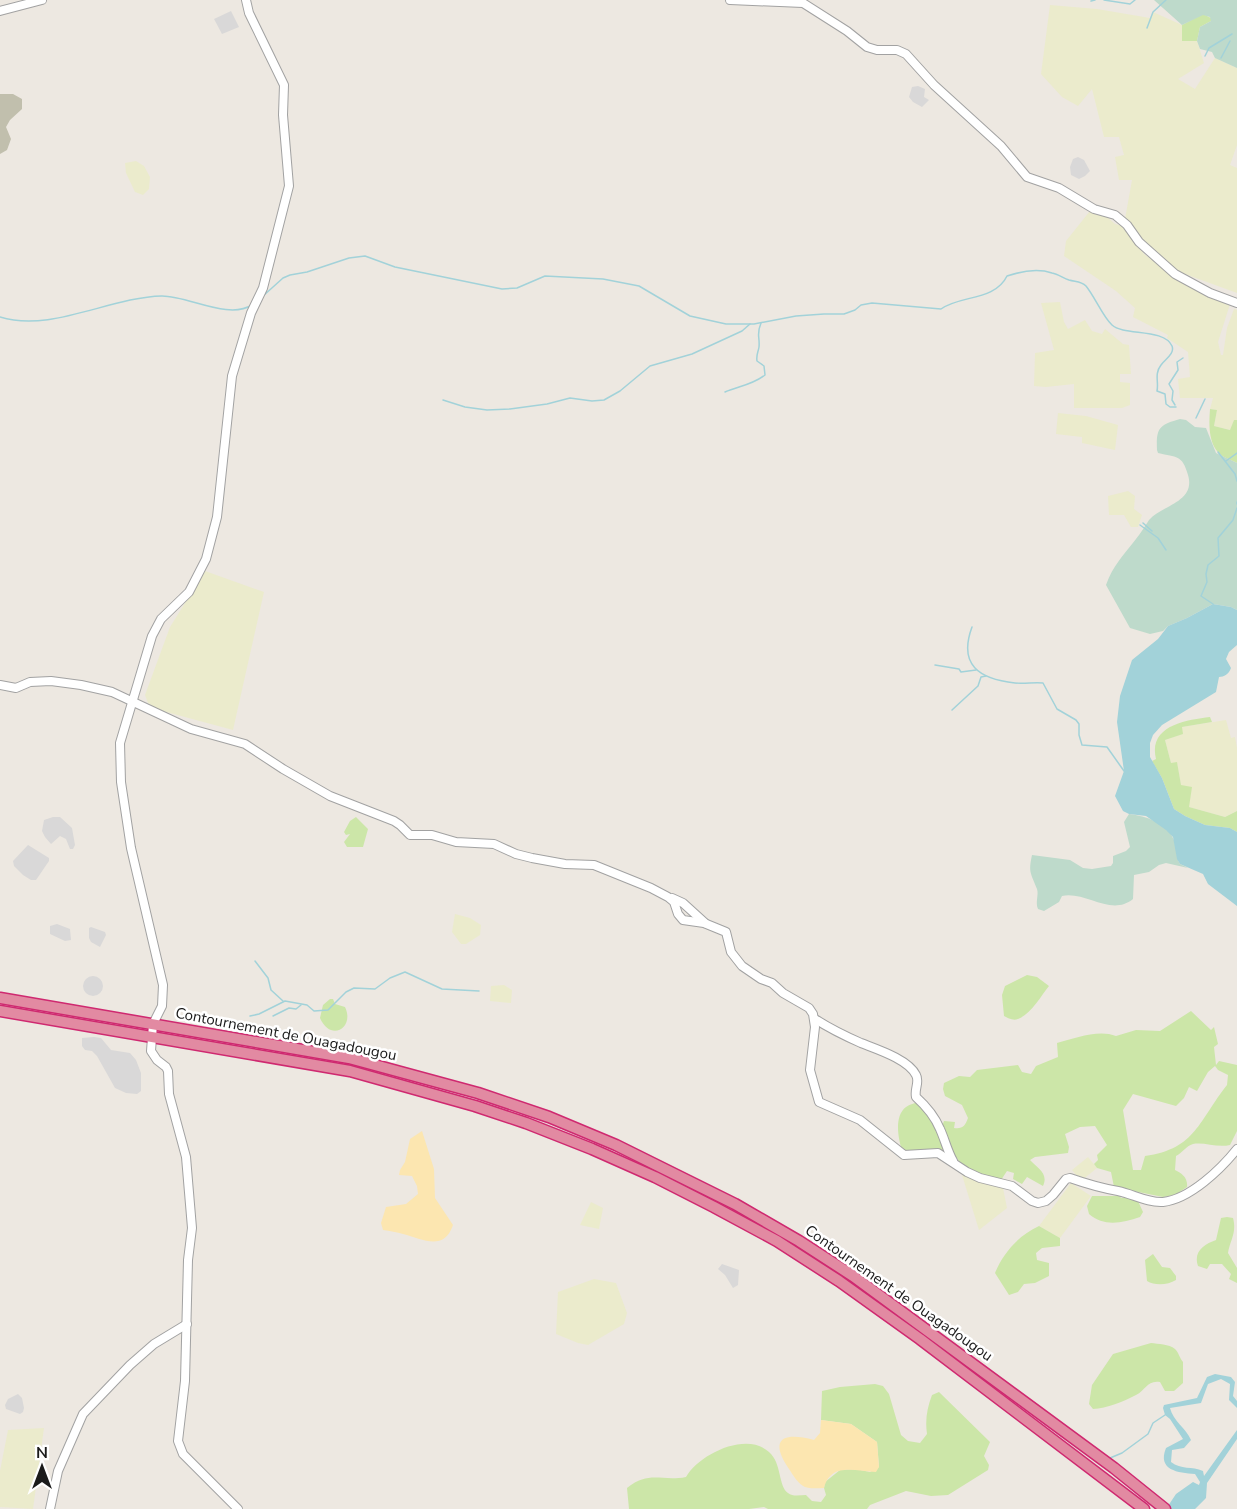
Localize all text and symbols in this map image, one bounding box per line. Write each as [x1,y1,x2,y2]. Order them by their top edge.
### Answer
street label: Contournement de Ouagadougou [174,1003,398,1065]
street label: Contournement de Ouagadougou [801,1220,997,1366]
north arrow [12,1437,72,1497]
text: N [36,1442,48,1464]

